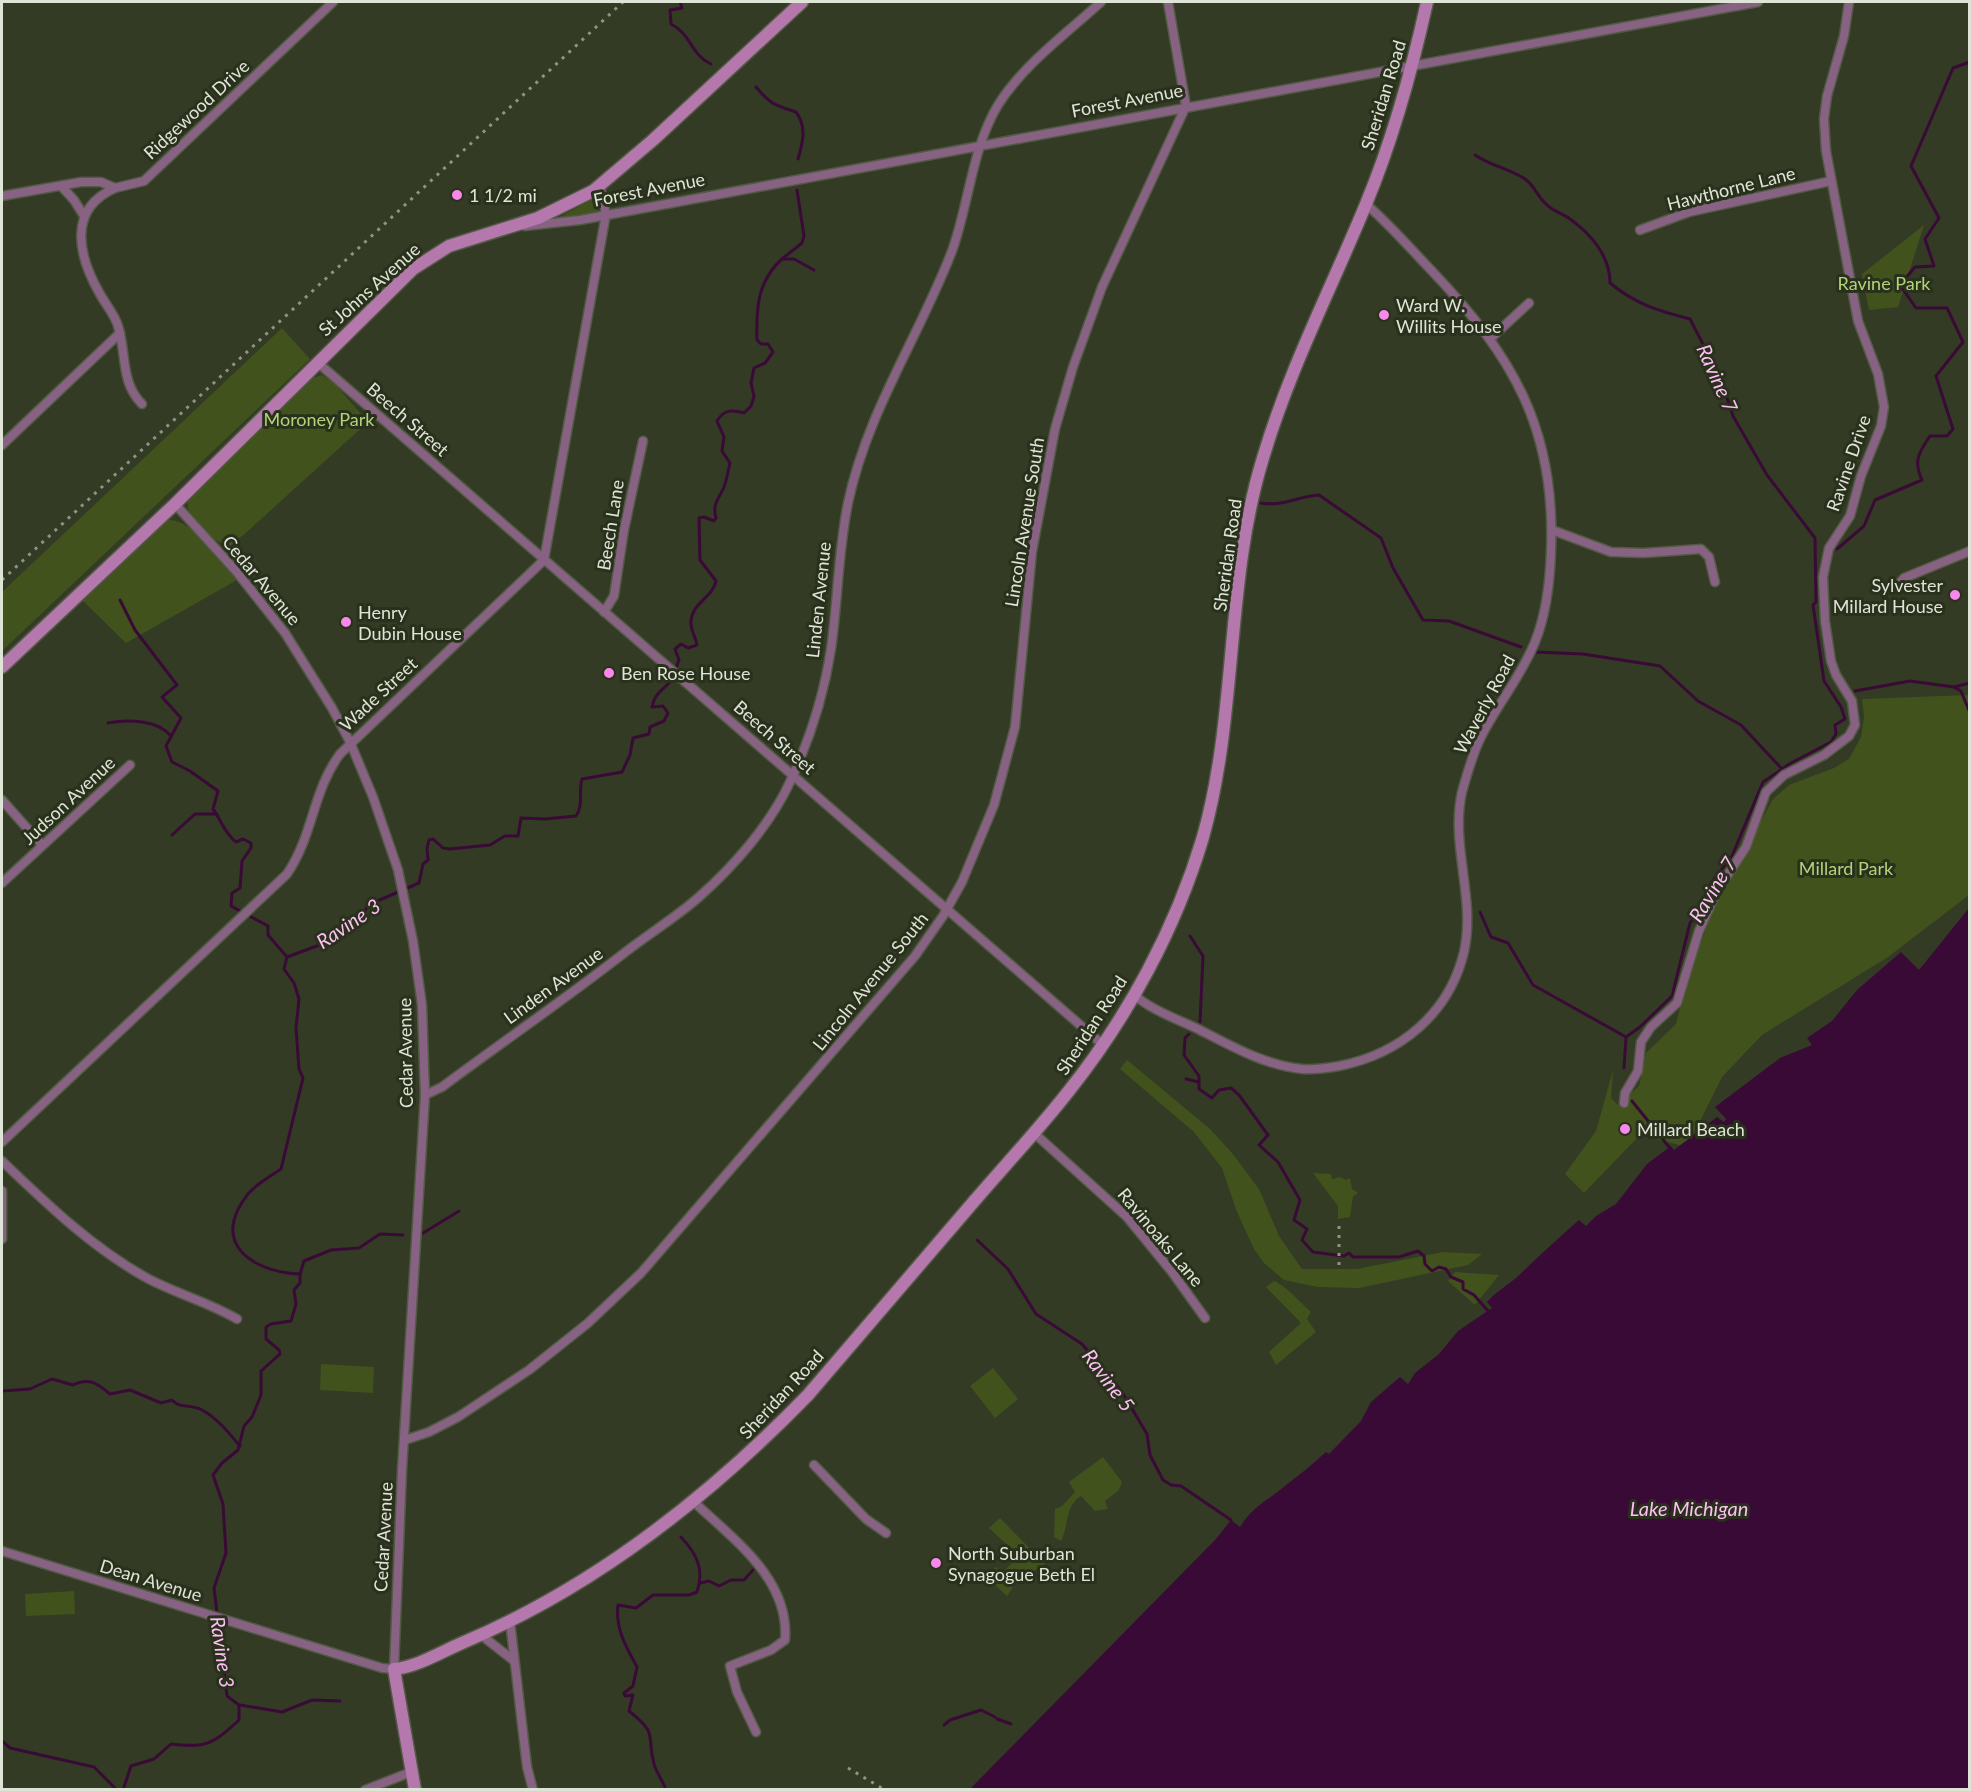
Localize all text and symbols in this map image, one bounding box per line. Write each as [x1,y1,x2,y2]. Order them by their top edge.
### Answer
street label: Sheridan Road [1356,37,1410,153]
street label: Ridgewood Drive [139,55,253,163]
street label: Forest Avenue [1069,78,1185,122]
street label: Hawthorne Lane [1664,161,1798,215]
street label: Forest Avenue [591,167,707,211]
place label: 1 1/2 mi [469,184,537,206]
marker: 1 1/2 mi [450,188,464,202]
street label: St Johns Avenue [314,238,424,340]
park label: Ravine Park [1838,272,1931,294]
place label: Ward W. Willits House [1396,294,1502,337]
marker: Ward W. Willits House [1377,308,1391,322]
water label: Ravine 7 [1692,340,1744,416]
street label: Beech Street [363,378,454,461]
park label: Moroney Park [264,408,375,430]
street label: Ravine Drive [1821,412,1875,514]
street label: Lincoln Avenue South [1000,436,1048,608]
street label: Beech Lane [592,478,628,572]
street label: Sheridan Road [1208,497,1246,613]
street label: Cedar Avenue [218,531,306,629]
street label: Linden Avenue [801,541,835,659]
place label: Sylvester Millard House [1833,574,1943,617]
marker: Sylvester Millard House [1948,588,1962,602]
place label: Henry Dubin House [358,601,462,644]
marker: Henry Dubin House [339,615,353,629]
street label: Waverly Road [1449,651,1519,757]
street label: Wade Street [335,652,422,736]
place label: Ben Rose House [621,662,750,684]
marker: Ben Rose House [602,666,616,680]
street label: Beech Street [730,696,821,779]
street label: Judson Avenue [17,751,119,849]
water label: Ravine 7 [1683,852,1741,926]
park label: Millard Park [1799,857,1894,879]
water label: Ravine 3 [311,893,385,953]
street label: Lincoln Avenue South [808,908,932,1054]
street label: Linden Avenue [499,942,607,1028]
street label: Sheridan Road [1051,971,1131,1079]
street label: Cedar Avenue [393,998,417,1108]
place label: Millard Beach [1637,1118,1745,1140]
marker: Millard Beach [1618,1122,1632,1136]
street label: Ravinoaks Lane [1113,1183,1209,1291]
water label: Ravine 5 [1078,1344,1140,1416]
street label: Sheridan Road [734,1345,828,1443]
street label: Cedar Avenue [369,1481,397,1593]
water label: Lake Michigan [1630,1496,1748,1520]
place label: North Suburban Synagogue Beth El [948,1542,1095,1585]
street label: Dean Avenue [97,1554,205,1606]
marker: North Suburban Synagogue Beth El [929,1556,943,1570]
water label: Ravine 3 [206,1615,240,1689]

